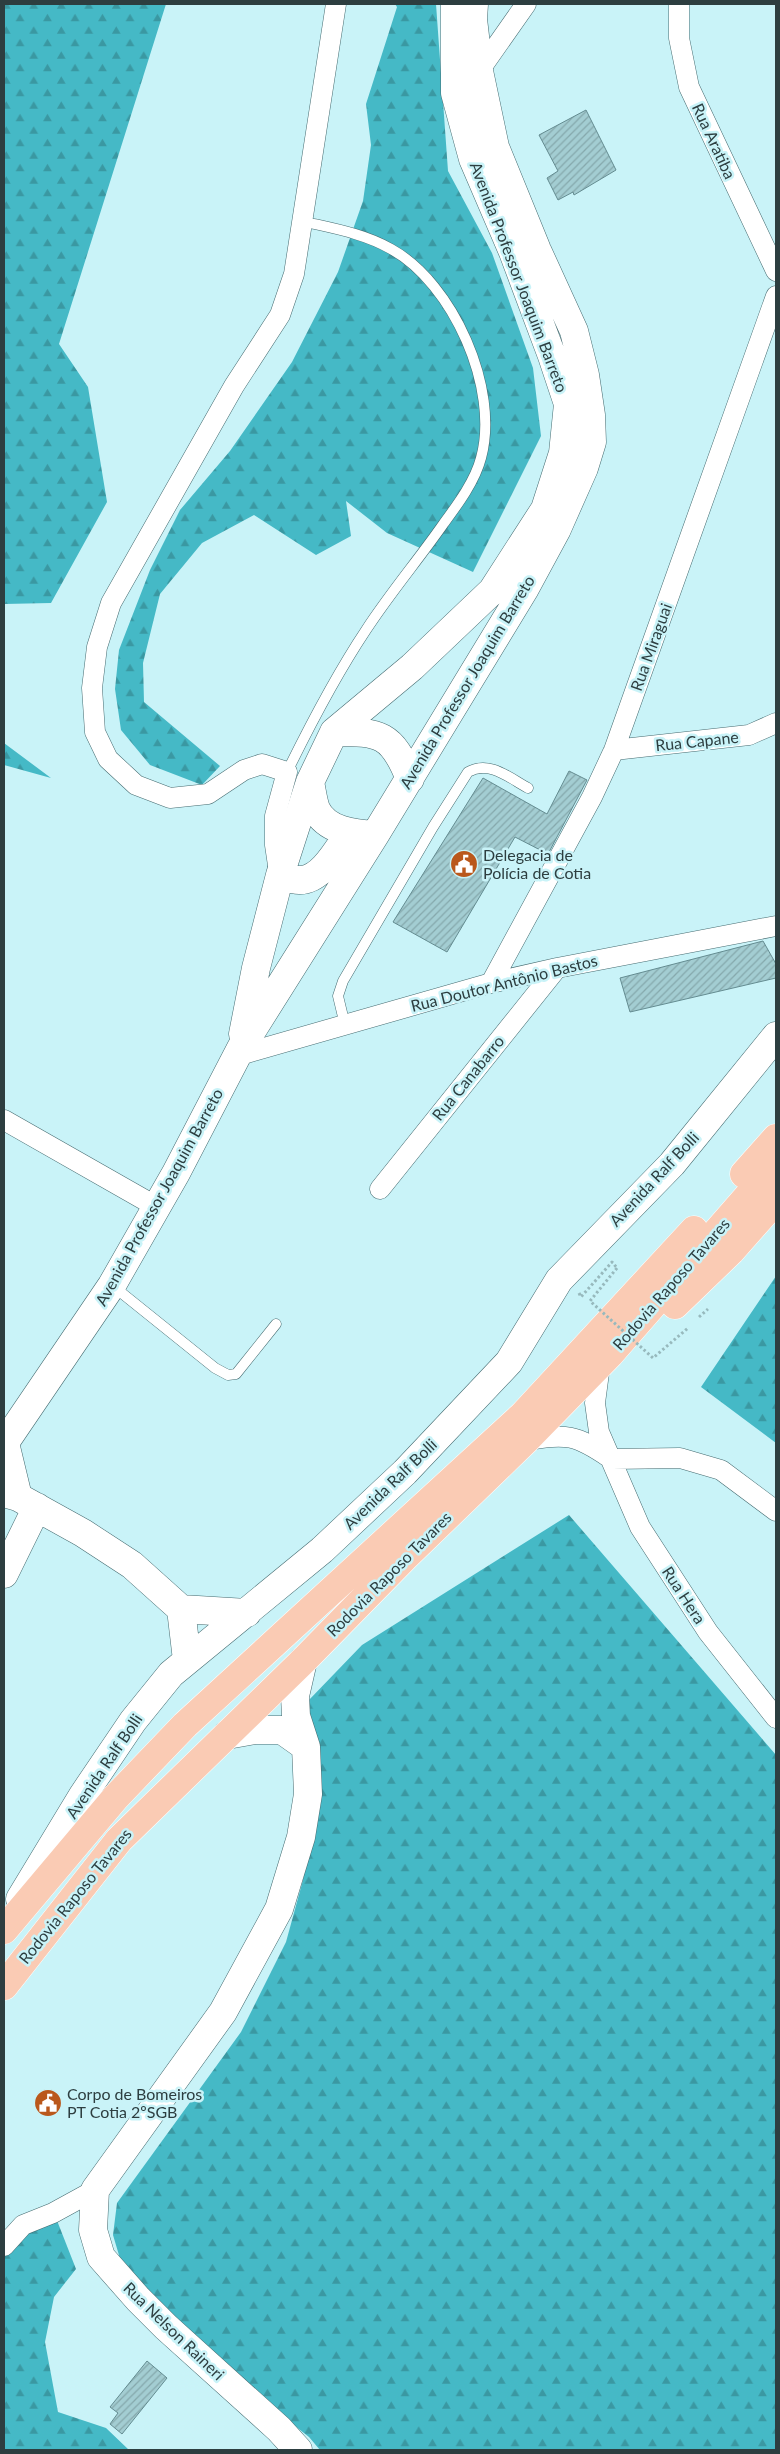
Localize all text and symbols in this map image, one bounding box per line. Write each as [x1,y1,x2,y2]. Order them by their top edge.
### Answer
street label: Rua Aratiba [689,100,740,182]
street label: Avenida Professor Joaquim Barreto [467,159,572,395]
street label: Avenida Professor Joaquim Barreto [395,572,538,792]
street label: Rua Miraguai [626,600,675,693]
street label: Rua Capane [654,727,740,754]
place label: Delegacia de Polícia de Cotia [483,845,591,882]
public building icon: Delegacia de Polícia de Cotia [449,849,479,879]
street label: Rua Doutor Antônio Bastos [409,950,599,1015]
street label: Rua Canabarro [428,1031,508,1124]
street label: Avenida Professor Joaquim Barreto [91,1085,226,1309]
street label: Avenida Ralf Bolli [605,1127,702,1230]
street label: Rodovia Raposo Tavares [608,1214,733,1353]
street label: Avenida Ralf Bolli [339,1434,440,1533]
street label: Rodovia Raposo Tavares [322,1507,455,1640]
street label: Rua Hera [659,1562,710,1627]
street label: Avenida Ralf Bolli [62,1710,146,1822]
street label: Rodovia Raposo Tavares [14,1824,135,1967]
place label: Corpo de Bomeiros PT Cotia 2ºSGB [67,2084,202,2121]
public building icon: Corpo de Bomeiros PT Cotia 2ºSGB [33,2088,63,2118]
street label: Rua Nelson Raineri [120,2278,229,2384]

